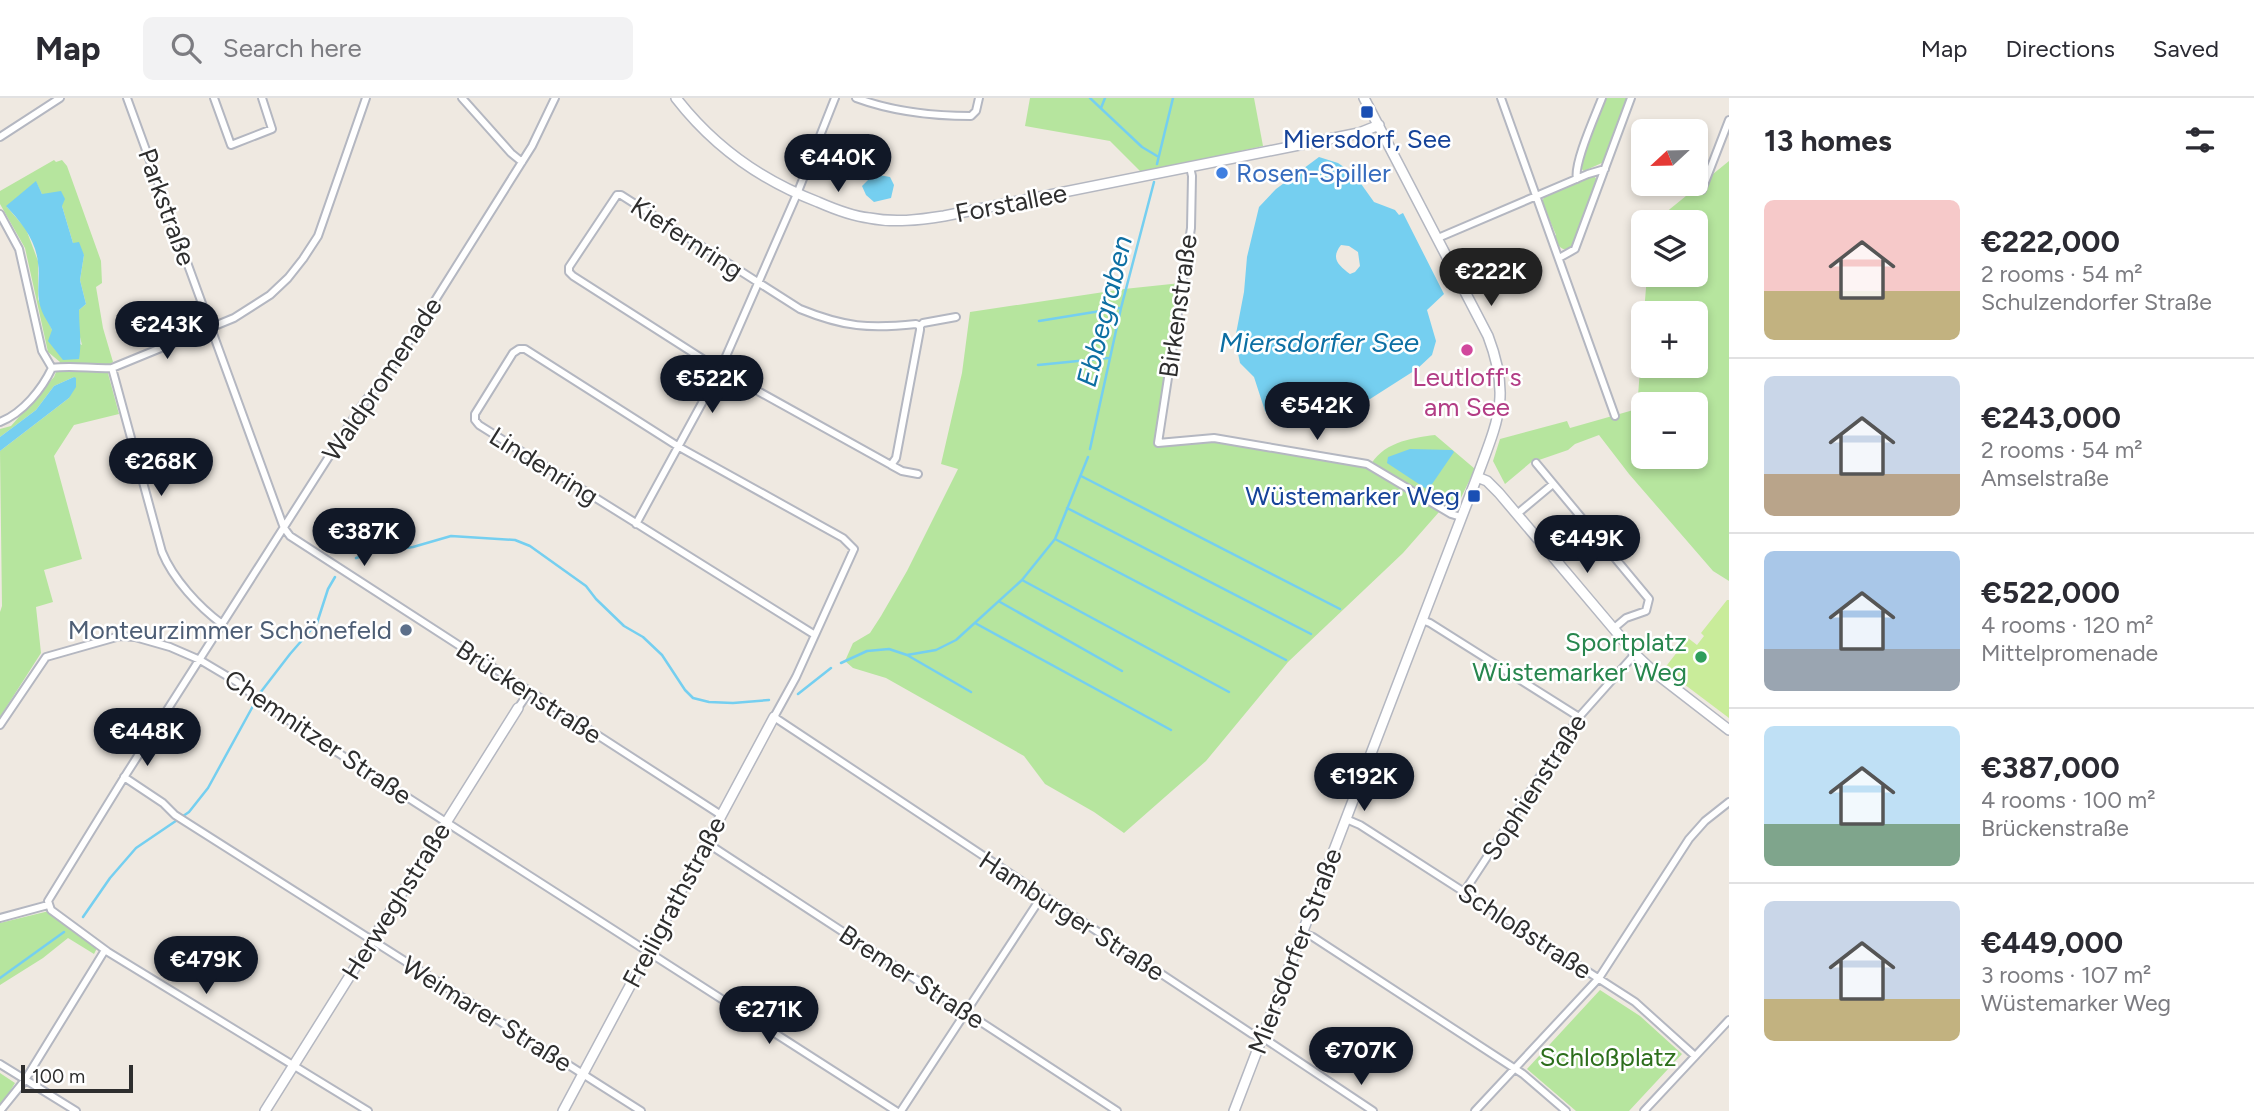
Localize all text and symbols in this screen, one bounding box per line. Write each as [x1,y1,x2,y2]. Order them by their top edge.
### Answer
search box [143,17,633,80]
text: Map [35,29,101,68]
icon: search [167,29,205,67]
text: Search here [223,32,362,64]
text: Map [1921,34,1967,63]
text: Directions [2005,34,2115,63]
text: Saved [2153,34,2219,63]
marker: Miersdorf, See [1359,104,1375,120]
north arrow [1631,119,1708,196]
map controls [1631,119,1708,469]
icon: filters [2181,121,2219,159]
text: 13 homes [1764,122,1892,159]
place label: Miersdorf, See [1283,123,1451,155]
pin: €440K [789,134,887,194]
text: €440K [800,143,876,171]
street label: Parkstraße [131,144,203,270]
place label: Rosen-Spiller [1236,157,1391,189]
marker: Rosen-Spiller [1214,165,1230,181]
street label: Forstallee [953,177,1069,229]
street label: Kiefernring [625,190,749,286]
button: layers [1631,210,1708,287]
text: €222,000 [1981,223,2120,260]
icon: home [1820,228,1904,312]
water label: Ebbegraben [1069,232,1139,390]
street label: Birkenstraße [1152,232,1204,380]
pin: €222K [1442,248,1540,308]
text: €222K [1455,257,1527,285]
text: 2 rooms · 54 m² [1981,260,2143,288]
text: Schulzendorfer Straße [1981,288,2212,316]
street label: Waldpromenade [315,291,449,467]
button: + [1631,301,1708,378]
pin: €243K [118,302,216,361]
text: €243K [131,310,203,338]
water label: Miersdorfer See [1219,325,1419,359]
marker: Leutloff's am See [1459,342,1475,358]
pin: €522K [663,356,761,415]
place label: Leutloff's am See [1412,361,1522,423]
text: €522K [676,364,748,392]
pin: €542K [1268,382,1366,442]
text: €542K [1281,391,1353,419]
button: − [1631,392,1708,469]
text: €243,000 [1981,399,2121,436]
icon: home [1820,404,1904,488]
street label: Lindenring [484,420,604,512]
text: 2 rooms · 54 m² [1981,436,2143,464]
pin: €268K [112,438,210,498]
text: €268K [125,447,197,475]
text: Amselstraße [1981,464,2109,492]
place label: Wüstemarker Weg [1245,480,1460,512]
marker: Wüstemarker Weg [1466,488,1482,504]
pin: €387K [315,508,413,568]
pin: €449K [1538,516,1636,575]
text: €387K [329,517,399,545]
text: €449K [1550,524,1624,552]
text: €522,000 [1981,574,2120,611]
icon: home [1820,579,1904,663]
text: 4 rooms · 120 m² [1981,611,2154,639]
place label: Monteurzimmer Schönefeld [68,614,392,646]
marker: Monteurzimmer Schönefeld [398,622,414,638]
place label: Sportplatz Wüstemarker Weg [1472,626,1687,688]
street label: Brückenstraße [450,633,608,751]
text: Mittelpromenade [1981,639,2158,667]
marker: Sportplatz Wüstemarker Weg [1693,649,1709,665]
street label: Chemnitzer Straße [218,663,418,811]
pin: €448K [98,708,196,768]
street label: Sophienstraße [1475,708,1593,866]
text: €448K [110,717,184,745]
text: €387,000 [1981,749,2120,786]
pin: €192K [1315,754,1413,813]
icon: home [1820,754,1904,838]
text: €192K [1330,762,1398,790]
text: 4 rooms · 100 m² [1981,786,2155,814]
street label: Freiligrathstraße [615,811,733,993]
text: Brückenstraße [1981,814,2129,842]
street label: Herweghstraße [335,816,457,986]
street label: Hamburger Straße [973,844,1171,988]
street label: Miersdorfer Straße [1241,844,1349,1058]
street label: Schloßstraße [1452,876,1598,986]
street label: Bremer Straße [833,918,991,1036]
text: €449,000 [1981,924,2123,961]
icon: home [1820,929,1904,1013]
pin: €479K [157,936,255,996]
text: €479K [170,945,242,973]
street label: Weimarer Straße [396,949,578,1079]
text: 3 rooms · 107 m² [1981,961,2151,989]
pin: €271K [720,986,818,1046]
text: Wüstemarker Weg [1981,989,2171,1017]
text: €271K [735,995,803,1023]
pin: €707K [1312,1028,1410,1087]
text: €707K [1325,1036,1397,1064]
park label: Schloßplatz [1540,1041,1676,1073]
scale bar [21,1062,133,1094]
text: 100 m [32,1065,85,1088]

